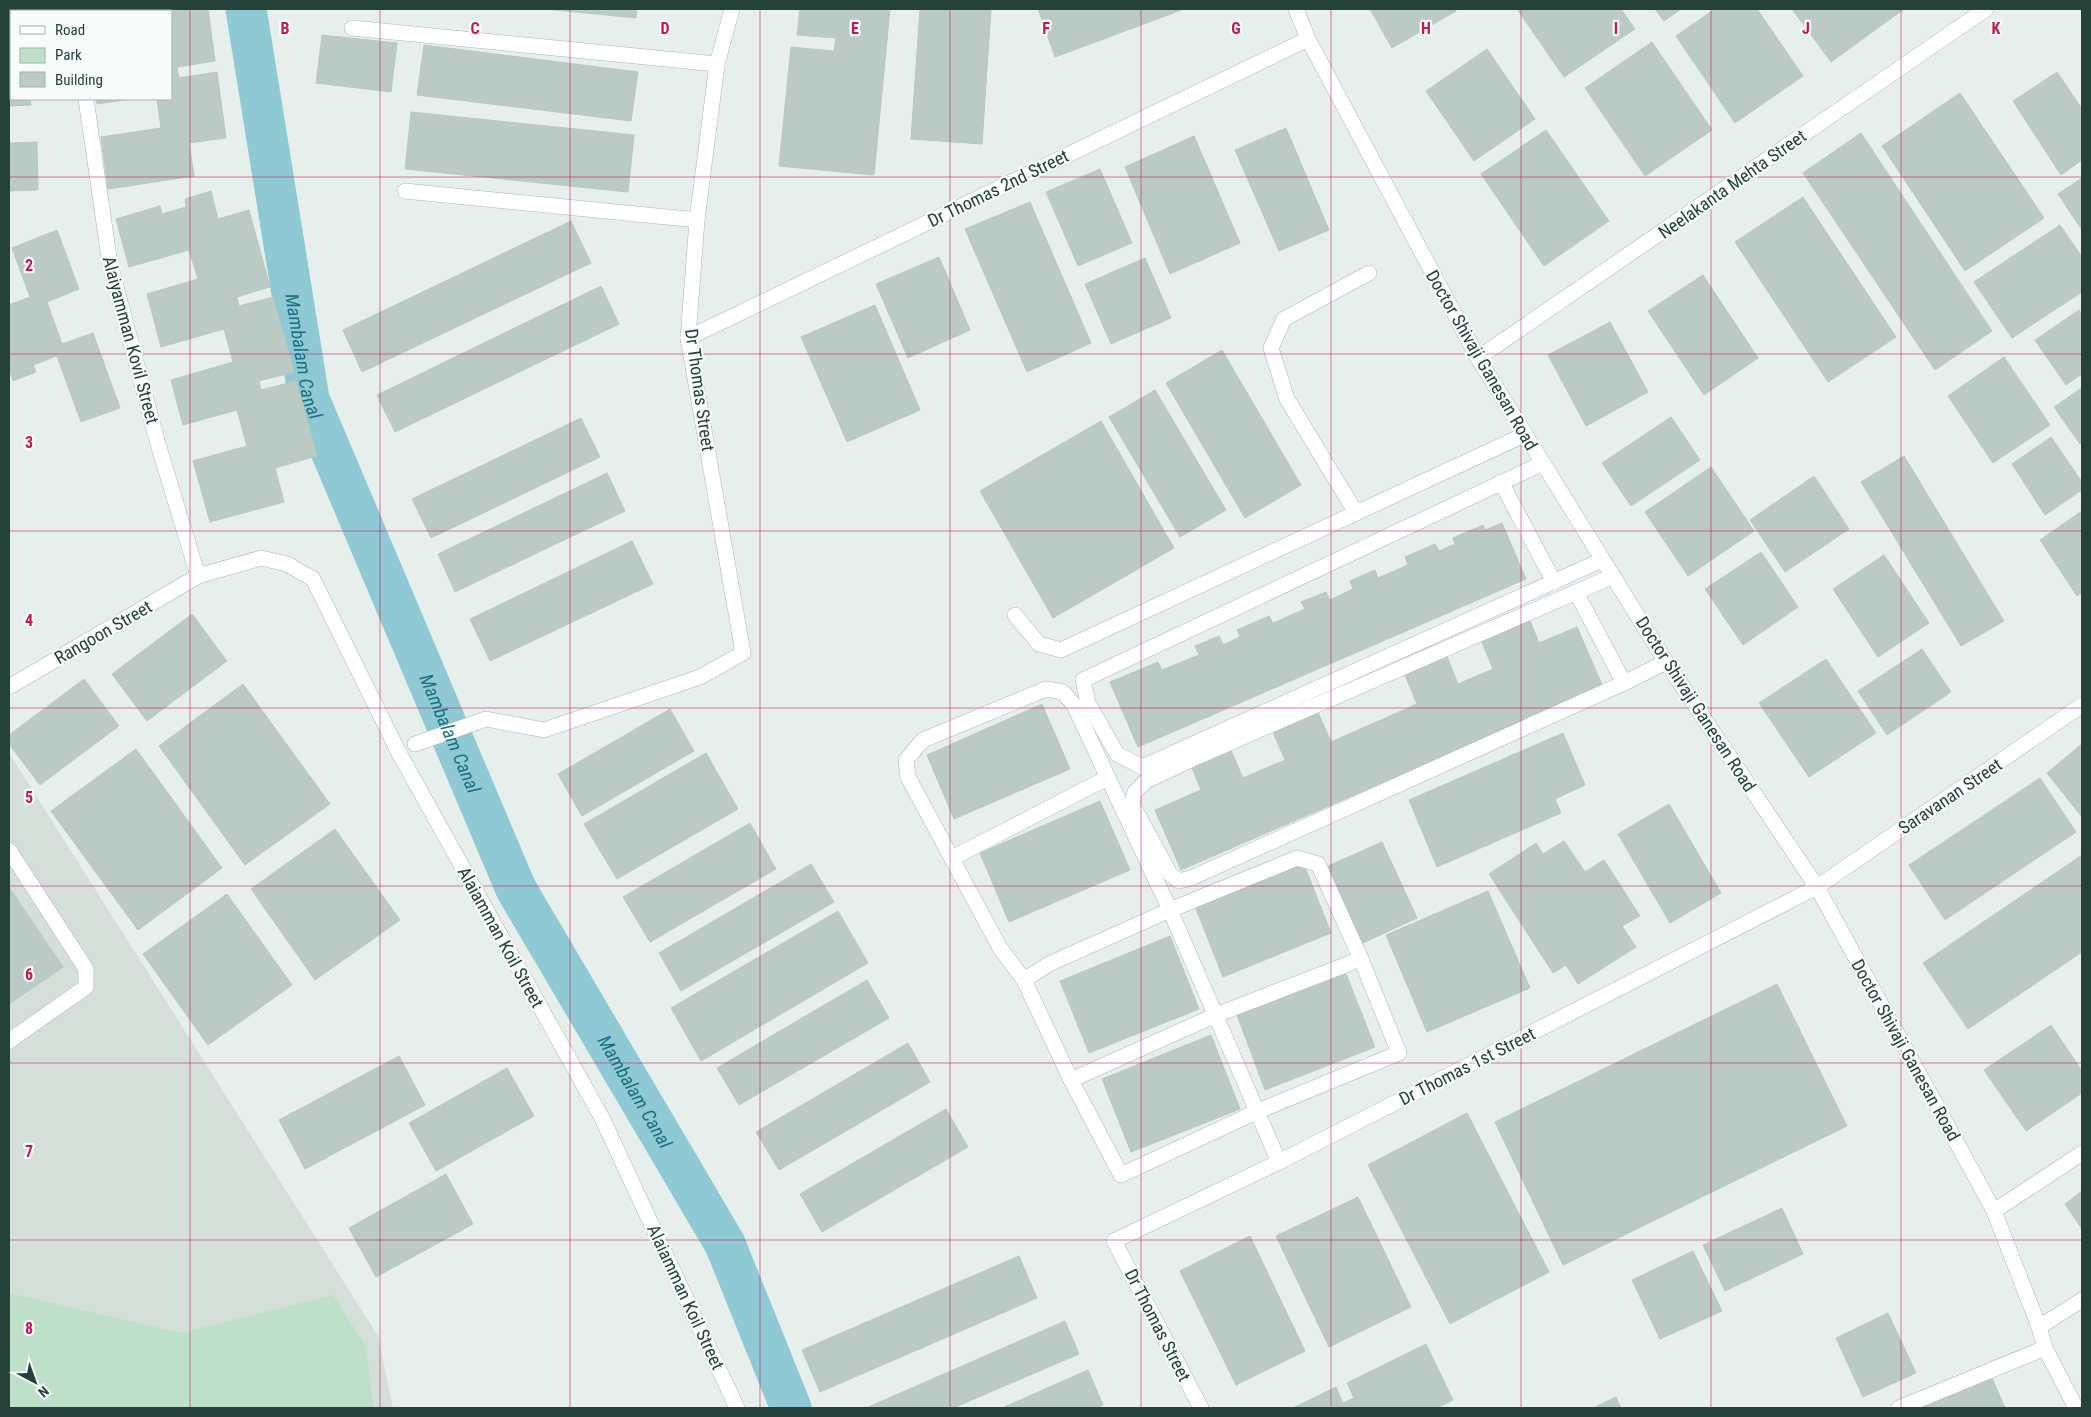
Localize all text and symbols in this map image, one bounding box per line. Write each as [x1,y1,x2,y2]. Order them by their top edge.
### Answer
legend [10,10,172,100]
text: B [281,19,290,38]
text: C [470,19,480,38]
text: D [660,19,670,38]
text: E [851,19,859,38]
text: F [1042,19,1050,38]
text: G [1231,19,1241,38]
text: H [1421,19,1431,38]
text: I [1614,19,1618,38]
text: J [1802,19,1810,38]
text: K [1992,19,2001,38]
text: Road [55,21,85,39]
text: Park [55,46,82,64]
text: Building [55,71,103,89]
street label: Neelakanta Mehta Street [1654,125,1810,243]
street label: Dr Thomas 2nd Street [924,145,1072,231]
street label: Alaiyamman Kovil Street [99,254,163,426]
text: 2 [25,256,33,275]
street label: Doctor Shivaji Ganesan Road [1422,266,1542,454]
water label: Mambalam Canal [281,292,328,423]
street label: Dr Thomas Street [681,327,719,453]
text: 3 [25,433,33,452]
street label: Rangoon Street [51,596,155,668]
text: 4 [25,611,33,630]
street label: Doctor Shivaji Ganesan Road [1632,613,1760,795]
water label: Mambalam Canal [415,670,486,797]
street label: Saravanan Street [1894,754,2006,838]
text: 5 [25,788,33,807]
street label: Alaiamman Koil Street [454,863,548,1011]
street label: Doctor Shivaji Ganesan Road [1847,956,1965,1144]
text: 6 [25,965,33,984]
street label: Dr Thomas 1st Street [1395,1023,1539,1109]
water label: Mambalam Canal [593,1031,678,1153]
text: 7 [25,1142,33,1161]
street label: Alaiamman Koil Street [643,1221,729,1373]
street label: Dr Thomas Street [1121,1265,1195,1385]
text: 8 [25,1319,33,1338]
north arrow [10,1357,60,1407]
text: N [35,1383,52,1401]

